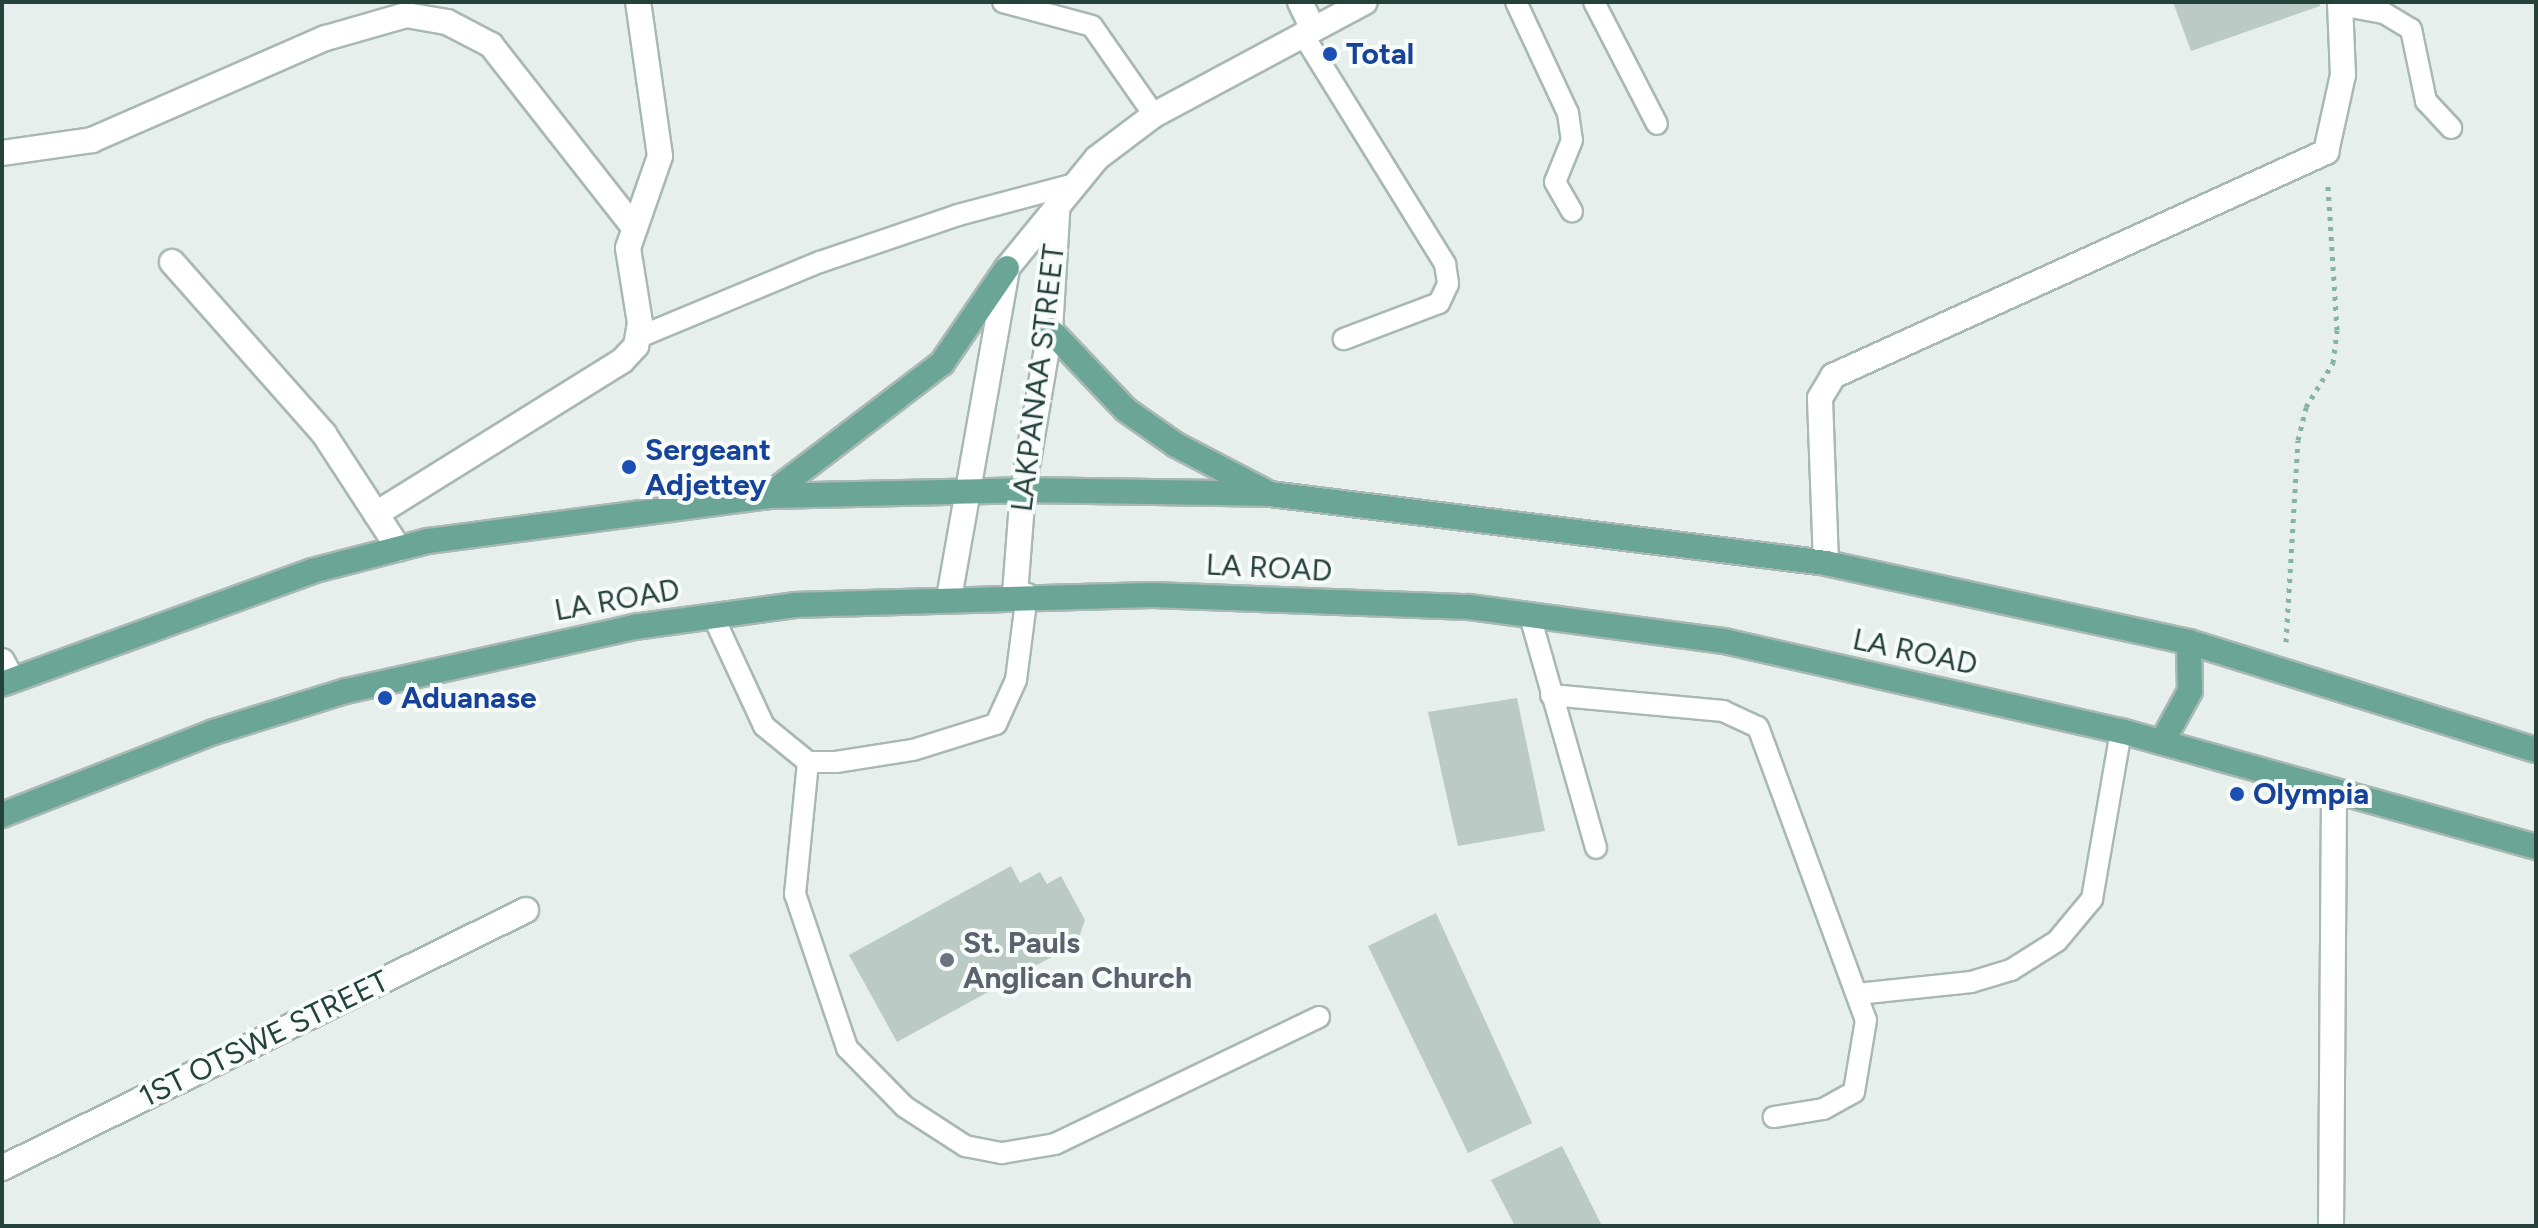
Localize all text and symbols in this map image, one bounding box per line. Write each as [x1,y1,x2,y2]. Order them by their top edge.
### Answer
place label: Total [1346,36,1414,72]
marker: Total [1321,45,1339,63]
street label: LAKPANAA STREET [1004,242,1072,514]
place label: Sergeant Adjettey [645,432,771,502]
marker: Sergeant Adjettey [620,458,638,476]
street label: LA ROAD [1205,547,1333,589]
street label: LA ROAD [552,571,682,629]
street label: LA ROAD [1849,621,1981,683]
place label: Aduanase [401,680,537,716]
marker: Aduanase [376,689,394,707]
place label: Olympia [2253,776,2369,812]
marker: Olympia [2228,785,2246,803]
place label: St. Pauls Anglican Church [963,925,1192,996]
marker: St. Pauls Anglican Church [938,951,956,969]
street label: 1ST OTSWE STREET [134,963,394,1115]

